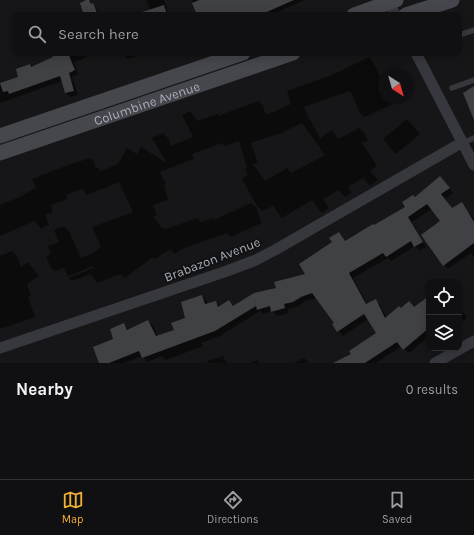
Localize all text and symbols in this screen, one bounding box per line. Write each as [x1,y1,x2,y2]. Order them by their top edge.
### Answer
search box [12,12,462,56]
icon: search [26,23,48,45]
text: Search here [58,25,139,43]
north arrow [378,68,414,104]
street label: Columbine Avenue [92,78,202,128]
street label: Brabazon Avenue [162,234,263,285]
map controls [426,279,462,351]
button: locate [426,279,462,315]
button: layers [426,315,462,351]
text: Nearby [16,379,73,399]
text: 0 results [406,382,458,397]
tab: Map [62,489,84,526]
tab: Directions [207,489,259,526]
tab: Saved [382,489,412,526]

